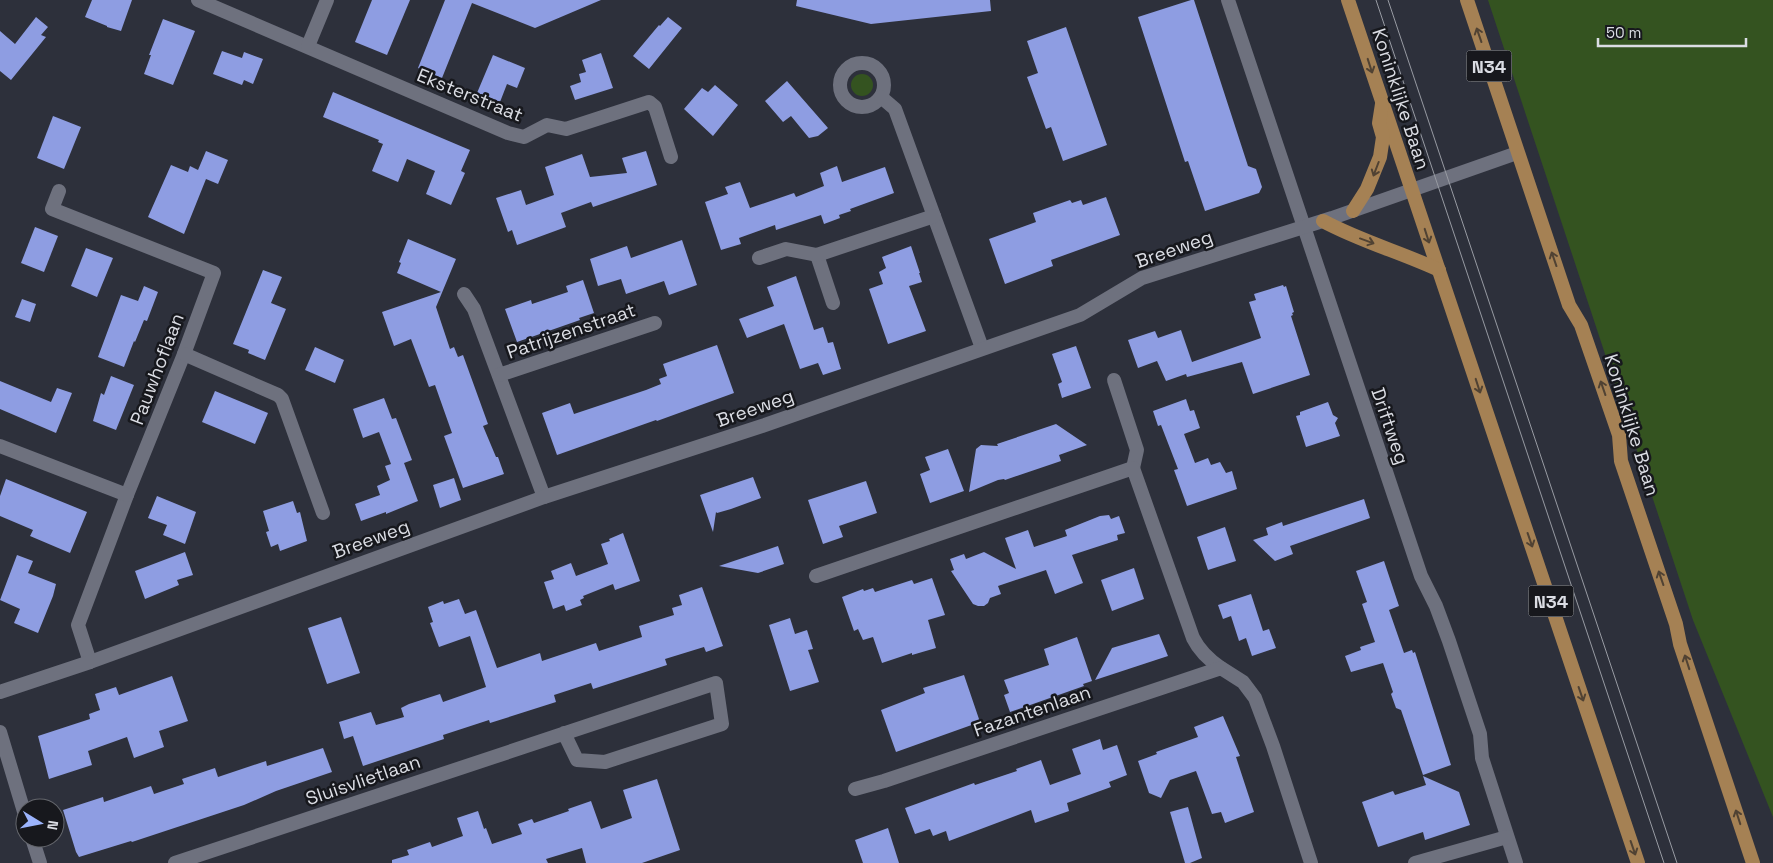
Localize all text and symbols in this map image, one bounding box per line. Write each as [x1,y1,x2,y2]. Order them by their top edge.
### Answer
scale bar [1598,15,1746,47]
text: 50 m [1606,23,1641,42]
street label: Koninklijke Baan [1366,25,1436,173]
one-way arrow [1473,28,1483,44]
road number: N34 [1466,50,1512,82]
one-way arrow [1366,58,1376,74]
street label: Eksterstraat [413,62,527,128]
one-way arrow [1371,160,1380,176]
street label: Breeweg [1132,224,1216,274]
one-way arrow [1423,228,1433,244]
one-way arrow [1359,237,1374,246]
one-way arrow [1548,251,1558,267]
street label: Patrijzenstraat [503,297,639,365]
street label: Pauwhoflaan [124,310,190,428]
street label: Koninklijke Baan [1599,351,1665,499]
one-way arrow [1474,378,1483,394]
one-way arrow [1598,381,1607,397]
street label: Breeweg [713,383,797,433]
street label: Driftweg [1365,384,1415,468]
street label: Breeweg [329,514,413,564]
one-way arrow [1525,532,1535,548]
one-way arrow [1655,570,1665,586]
road number: N34 [1528,586,1574,616]
one-way arrow [1681,655,1691,671]
street label: Fazantenlaan [970,679,1094,743]
one-way arrow [1577,686,1587,702]
street label: Sluisvlietlaan [302,749,424,811]
north arrow [15,798,65,848]
one-way arrow [1733,809,1742,825]
text: N [43,819,62,831]
one-way arrow [1629,840,1639,856]

